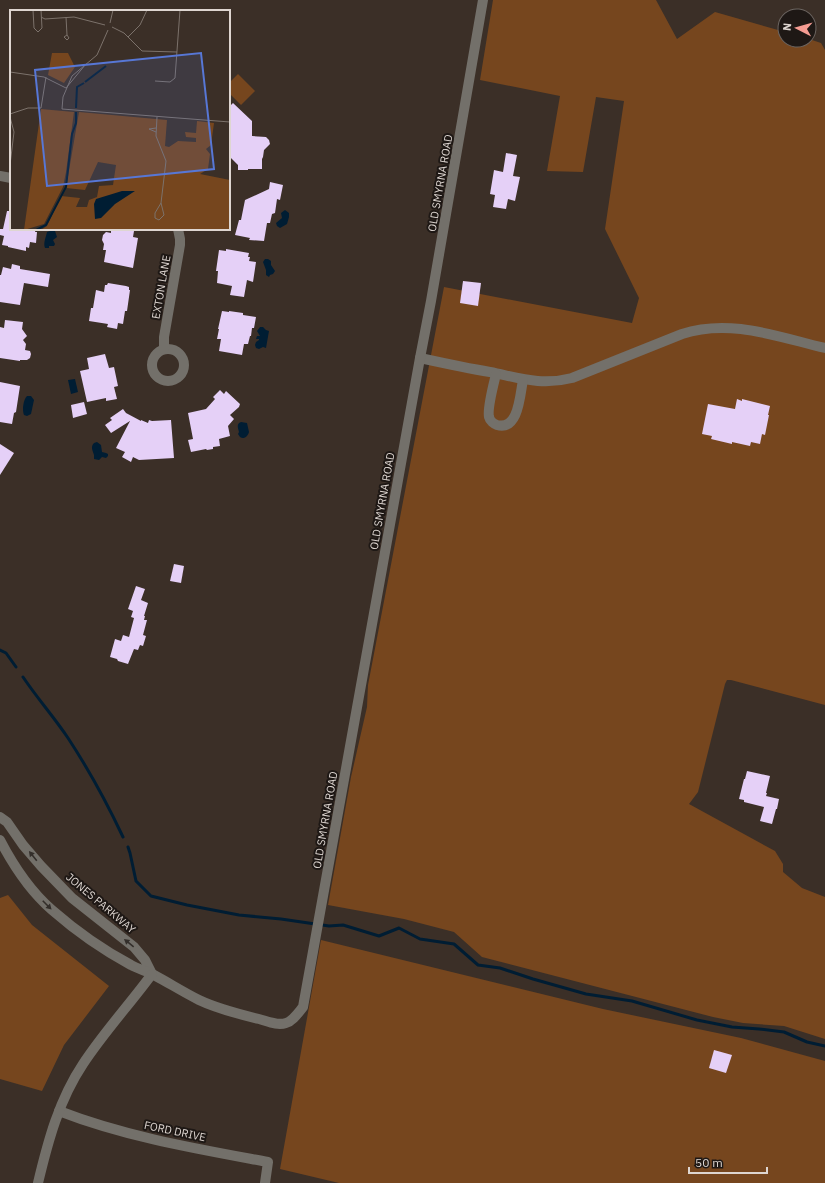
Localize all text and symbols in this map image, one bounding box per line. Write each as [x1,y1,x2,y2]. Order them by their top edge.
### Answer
north arrow [777,8,817,48]
inset map [10,10,230,230]
text: N [780,22,794,32]
street label: OLD SMYRNA ROAD [425,133,455,233]
street label: EXTON LANE [149,254,173,320]
street label: OLD SMYRNA ROAD [367,451,397,551]
street label: OLD SMYRNA ROAD [310,770,340,870]
one-way arrow [29,851,37,862]
street label: JONES PARKWAY [63,870,139,936]
one-way arrow [42,900,52,910]
one-way arrow [124,939,135,948]
street label: FORD DRIVE [143,1118,207,1144]
scale bar [689,1149,767,1175]
text: 50 m [695,1155,723,1170]

